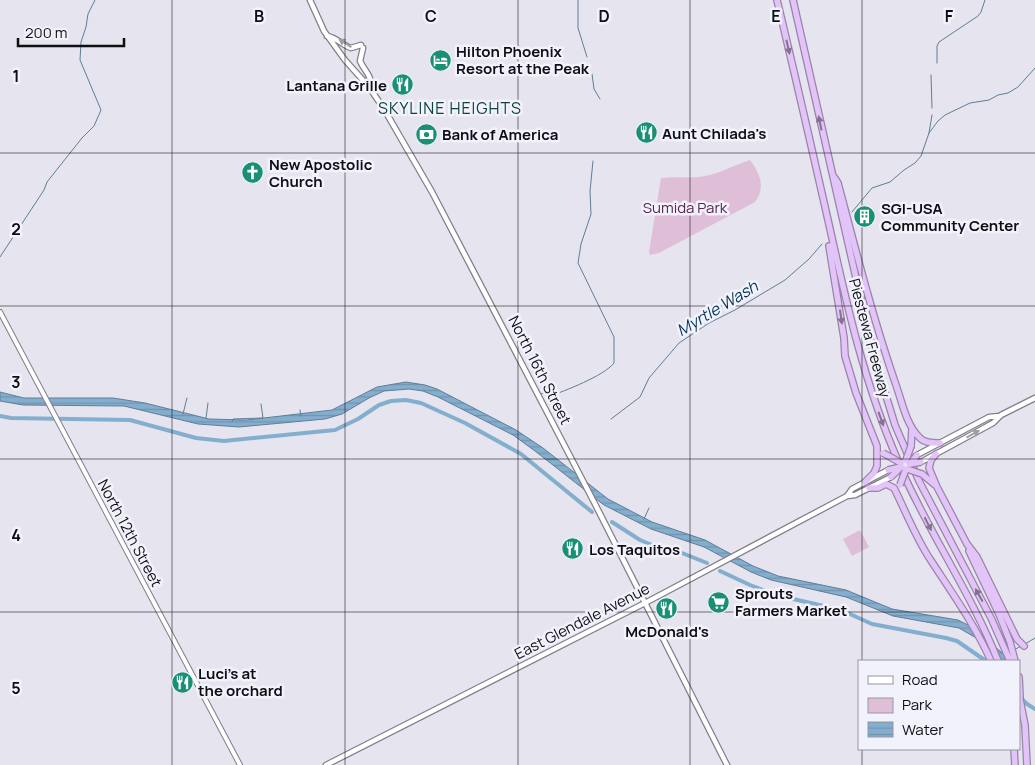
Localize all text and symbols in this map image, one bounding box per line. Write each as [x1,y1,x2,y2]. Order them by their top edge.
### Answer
text: B [254,5,264,27]
text: C [425,5,437,27]
text: D [598,5,610,27]
text: E [771,5,781,27]
text: F [945,5,954,27]
scale bar [18,15,124,47]
text: 200 m [25,22,68,43]
one-way arrow [338,39,351,48]
one-way arrow [784,40,792,55]
place label: Hilton Phoenix Resort at the Peak [456,41,590,79]
hotel icon: Hilton Phoenix Resort at the Peak [428,48,452,72]
text: 1 [12,65,20,87]
restaurant icon: Lantana Grille [391,73,415,97]
place label: Lantana Grille [286,75,387,96]
district label: SKYLINE HEIGHTS [378,97,522,119]
one-way arrow [816,116,824,131]
restaurant icon: Aunt Chilada's [634,121,658,145]
bank icon: Bank of America [414,122,438,146]
place label: Aunt Chilada's [662,123,766,144]
place label: Bank of America [442,124,558,145]
place label: New Apostolic Church [269,154,373,192]
church icon: New Apostolic Church [241,161,265,185]
park label: Sumida Park [643,197,728,218]
place label: SGI-USA Community Center [881,198,1019,236]
building icon: SGI-USA Community Center [853,205,877,229]
text: 2 [11,218,21,240]
water label: Myrtle Wash [672,275,762,341]
street label: Piestewa Freeway [844,276,896,400]
one-way arrow [837,309,845,325]
street label: North 16th Street [503,312,577,428]
text: 3 [11,371,21,393]
one-way arrow [878,412,885,427]
one-way arrow [966,430,981,438]
street label: North 12th Street [93,476,167,590]
one-way arrow [924,517,932,531]
text: 4 [11,524,21,546]
restaurant icon: Los Taquitos [561,537,585,561]
place label: Los Taquitos [589,539,680,560]
street label: East Glendale Avenue [511,578,653,664]
place label: Sprouts Farmers Market [735,583,847,621]
one-way arrow [975,588,984,602]
supermarket icon: Sprouts Farmers Market [707,590,731,614]
restaurant icon: McDonald's [655,596,679,620]
place label: McDonald's [625,621,709,642]
legend [858,660,1020,750]
place label: Luci’s at the orchard [198,663,283,701]
text: Road [902,669,938,690]
restaurant icon: Luci’s at the orchard [170,670,194,694]
text: 5 [11,677,21,699]
text: Park [902,694,932,715]
text: Water [902,719,944,740]

